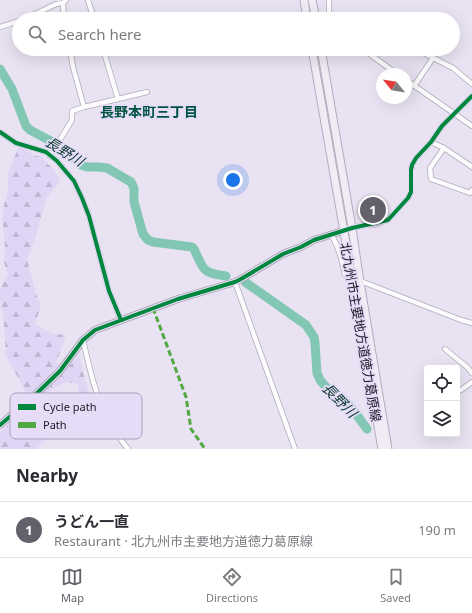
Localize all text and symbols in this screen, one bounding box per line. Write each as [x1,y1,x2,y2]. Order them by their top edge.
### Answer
search box [12,12,460,56]
icon: search [26,23,48,45]
text: Search here [58,24,141,44]
north arrow [376,68,412,104]
district label: 長野本町三丁目 [100,102,198,121]
water label: 長野川 [42,132,90,171]
your location [223,170,243,190]
pin: 1 [360,195,386,225]
street label: 北九州市主要地方道徳力葛原線 [336,241,386,423]
map controls [424,365,460,437]
button: locate [424,365,460,401]
water label: 長野川 [318,378,363,423]
legend [10,393,142,439]
text: Cycle path [43,399,96,414]
button: layers [424,401,460,437]
text: Path [43,417,67,432]
text: Nearby [16,464,78,487]
text: うどん一直 [54,511,129,531]
text: 1 [25,521,33,539]
text: 190 m [418,521,456,539]
text: Restaurant · 北九州市主要地方道徳力葛原線 [54,532,313,550]
tab: Map [61,566,84,605]
tab: Directions [206,566,258,605]
tab: Saved [380,566,411,605]

